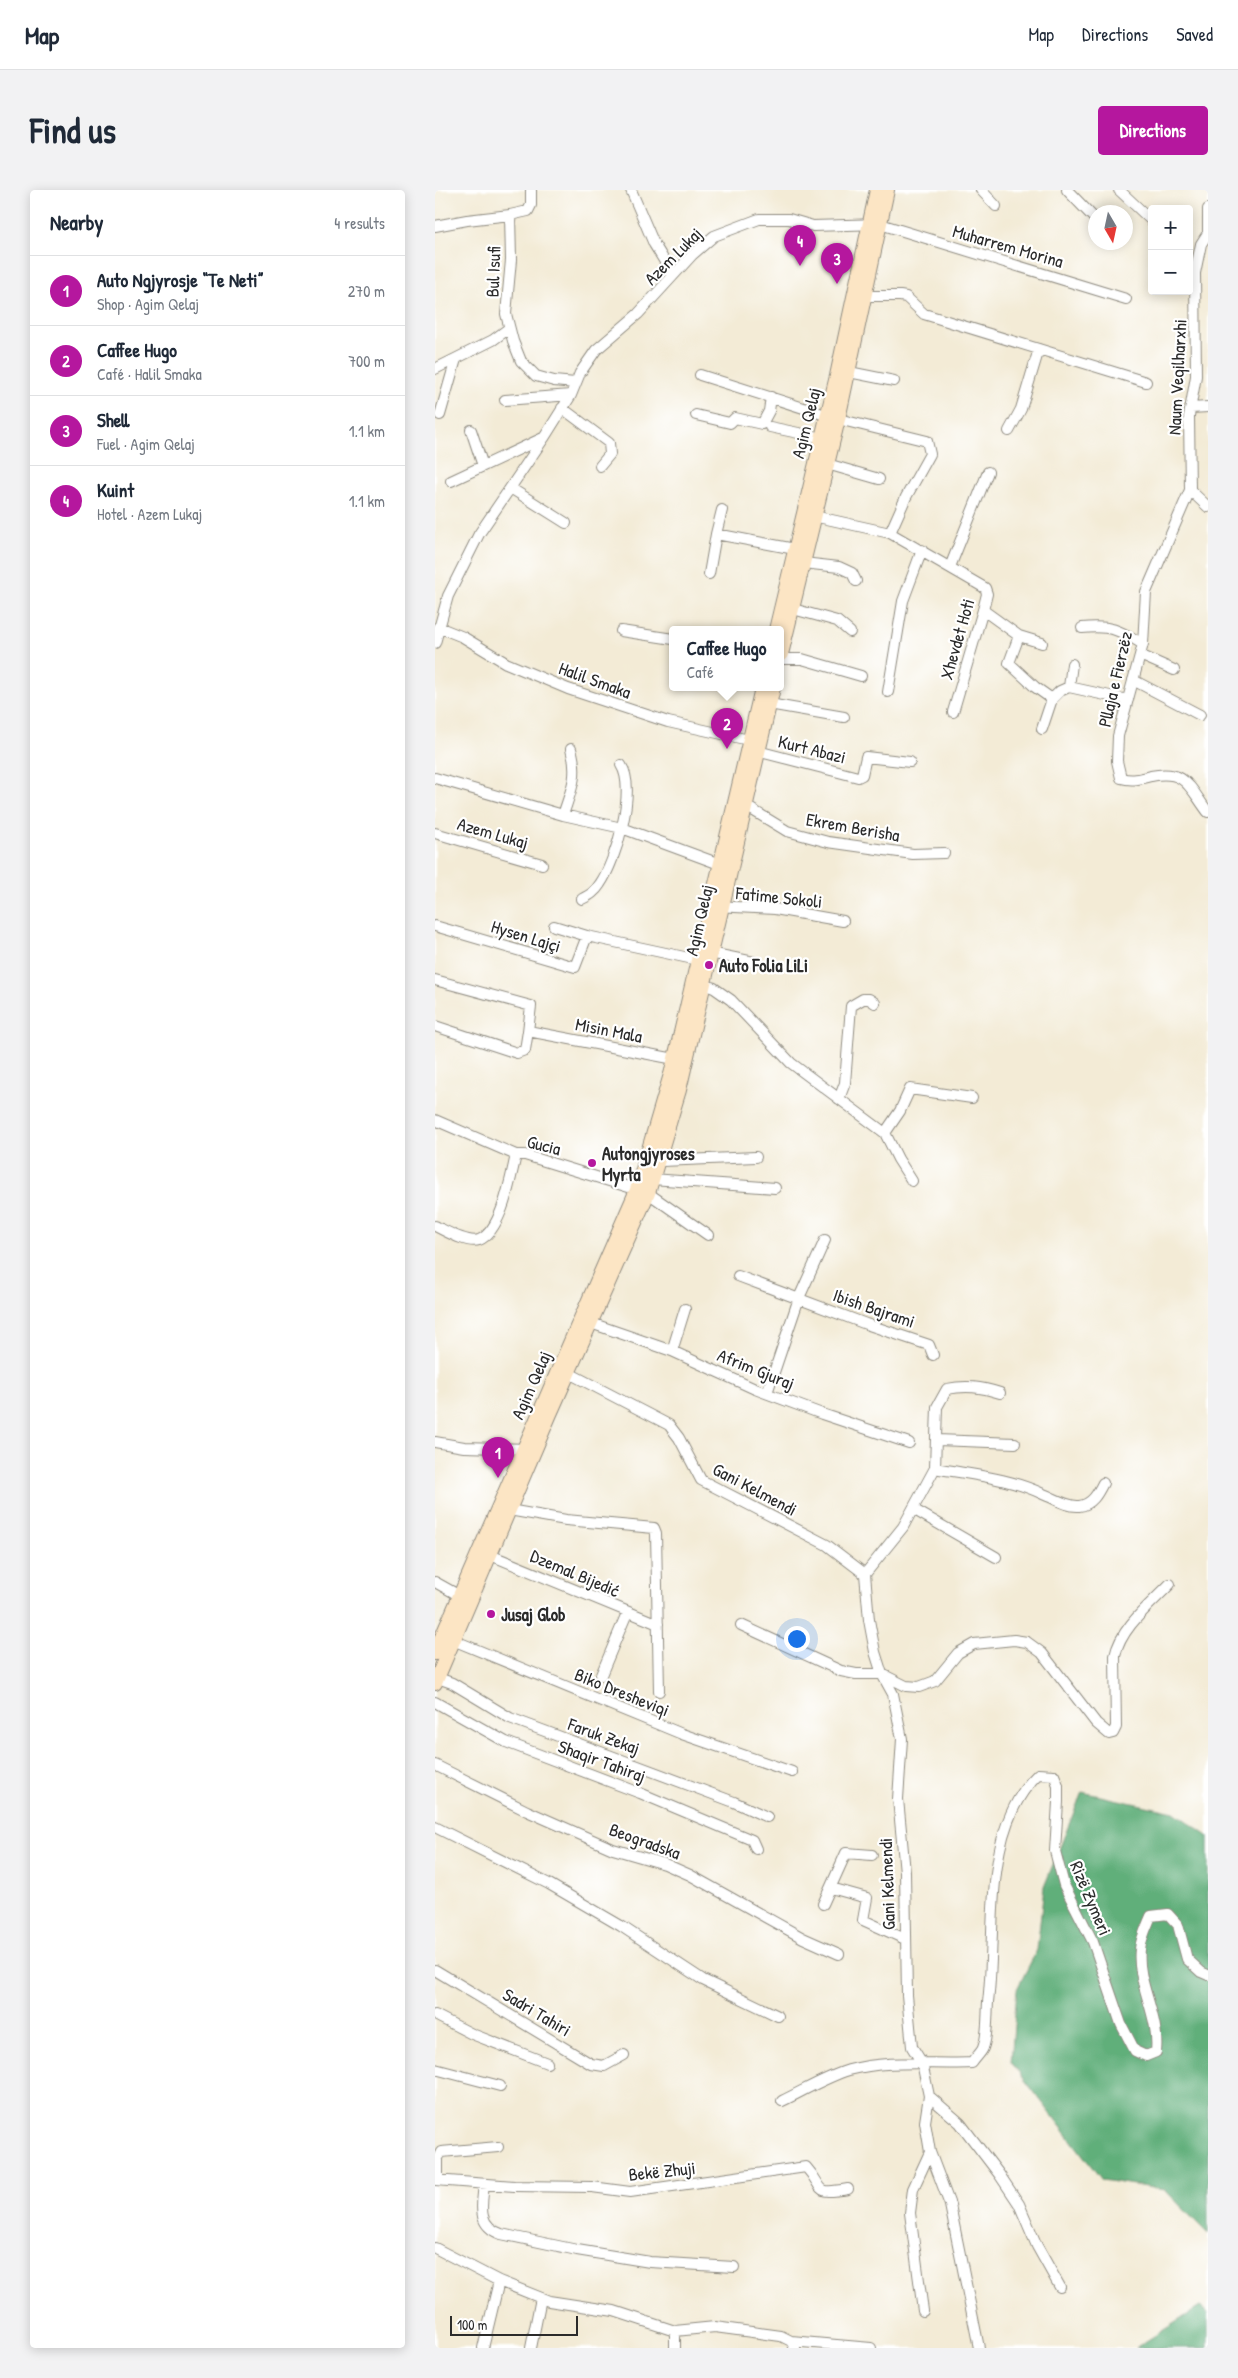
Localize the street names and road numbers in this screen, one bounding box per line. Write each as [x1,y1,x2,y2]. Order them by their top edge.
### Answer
street label: Muharrem Morina [950,218,1066,274]
street label: Azem Lukaj [638,221,708,291]
street label: Bul Isufi [480,245,506,298]
street label: Naum Veqilharxhi [1161,318,1193,436]
street label: Agim Qelaj [785,385,827,461]
street label: Xhevdet Hoti [934,596,980,682]
street label: Pllaja e Fierzëz [1092,628,1138,729]
street label: Halil Smaka [555,655,635,705]
street label: Kurt Abazi [776,729,848,769]
street label: Ekrem Berisha [804,806,902,848]
street label: Azem Lukaj [455,811,531,855]
street label: Fatime Sokoli [734,880,823,914]
street label: Agim Qelaj [679,882,719,958]
street label: Hysen Lajçi [488,914,564,958]
street label: Misin Mala [573,1011,645,1049]
street label: Gucia [525,1129,563,1161]
street label: Ibish Bajrami [830,1282,918,1334]
street label: Afrim Gjuraj [714,1342,798,1396]
street label: Agim Qelaj [505,1347,557,1423]
street label: Gani Kelmendi [709,1456,801,1522]
street label: Dzemal Bijedić [527,1543,623,1603]
street label: Biko Dresheviqi [571,1662,673,1722]
street label: Faruk Zekaj [564,1711,643,1761]
street label: Shaqir Tahiraj [555,1734,649,1788]
street label: Beogradska [606,1817,684,1865]
street label: Gani Kelmendi [873,1838,901,1930]
street label: Rizë Zymeri [1064,1857,1118,1939]
street label: Sadri Tahiri [498,1982,576,2042]
street label: Bekë Zhuji [627,2155,697,2187]

